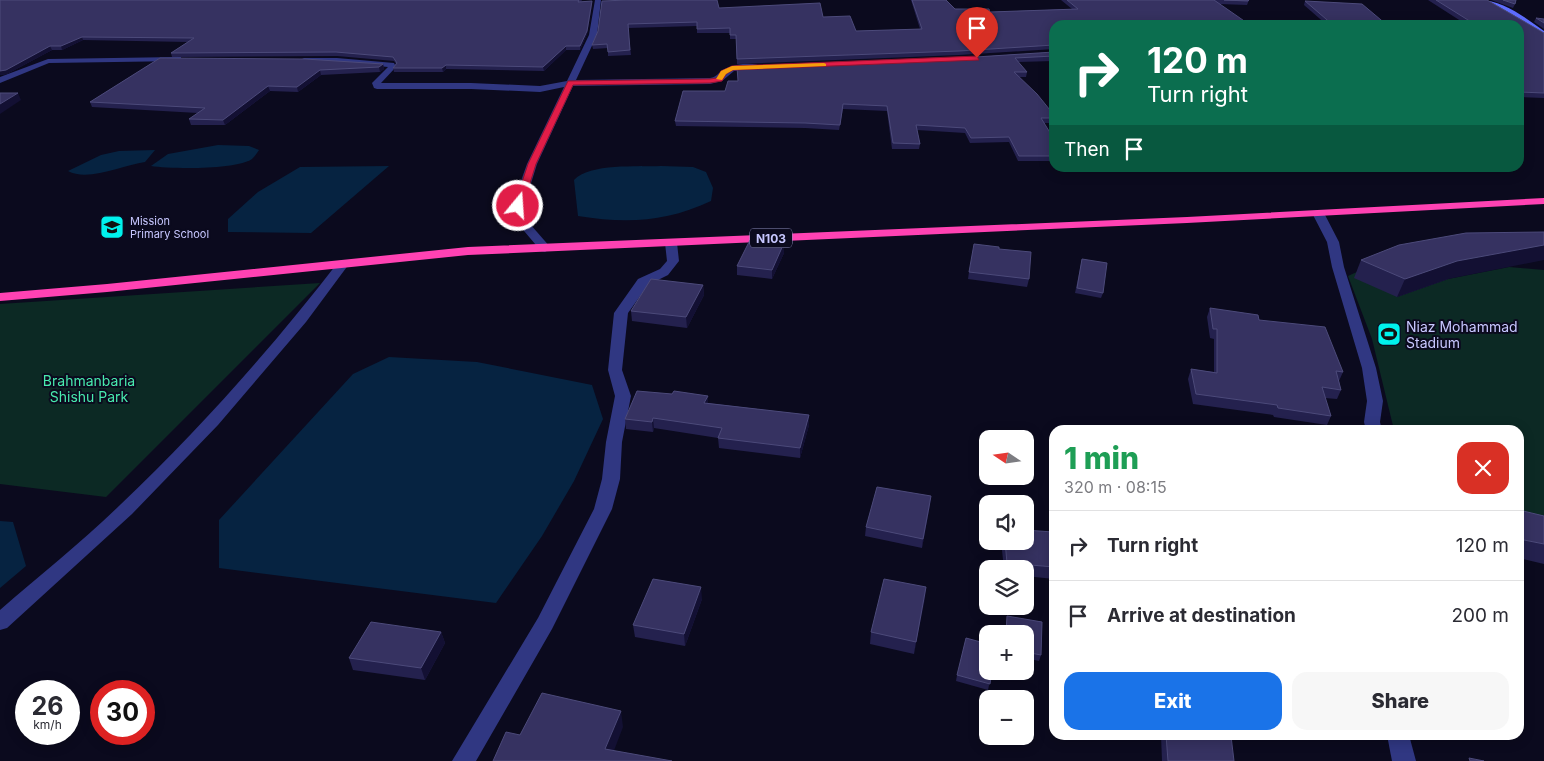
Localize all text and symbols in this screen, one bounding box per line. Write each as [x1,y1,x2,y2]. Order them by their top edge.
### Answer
pin [956,7,998,58]
icon: arrive [963,14,991,42]
text: 120 m [1147,39,1248,81]
icon: right [1064,40,1129,105]
text: Turn right [1147,81,1248,107]
icon: arrive [1120,135,1148,163]
text: Then [1064,138,1110,161]
position arrow [491,179,543,231]
school or university icon: Mission Primary School [99,214,125,240]
place label: Mission Primary School [130,214,209,241]
road number: N103 [750,228,792,248]
place label: Niaz Mohammad Stadium [1406,318,1518,351]
sports icon: Niaz Mohammad Stadium [1376,321,1402,347]
park label: Brahmanbaria Shishu Park [43,372,135,405]
north arrow [979,430,1034,485]
map controls [979,430,1034,745]
text: 1 min [1064,440,1139,476]
button: close [1457,442,1509,494]
text: 320 m · 08:15 [1064,477,1167,497]
button: sound [979,495,1034,550]
icon: right [1064,532,1092,560]
text: Turn right [1107,534,1198,557]
text: 120 m [1456,534,1509,557]
button: layers [979,560,1034,615]
icon: arrive [1064,602,1092,630]
text: Arrive at destination [1107,604,1296,627]
text: 200 m [1451,604,1509,627]
button: + [979,625,1034,680]
button: Exit [1064,672,1282,730]
button: Share [1292,672,1509,730]
speed limit sign: 30 [90,680,155,745]
button: − [979,690,1034,745]
text: 26 [32,691,63,721]
text: km/h [33,717,62,732]

